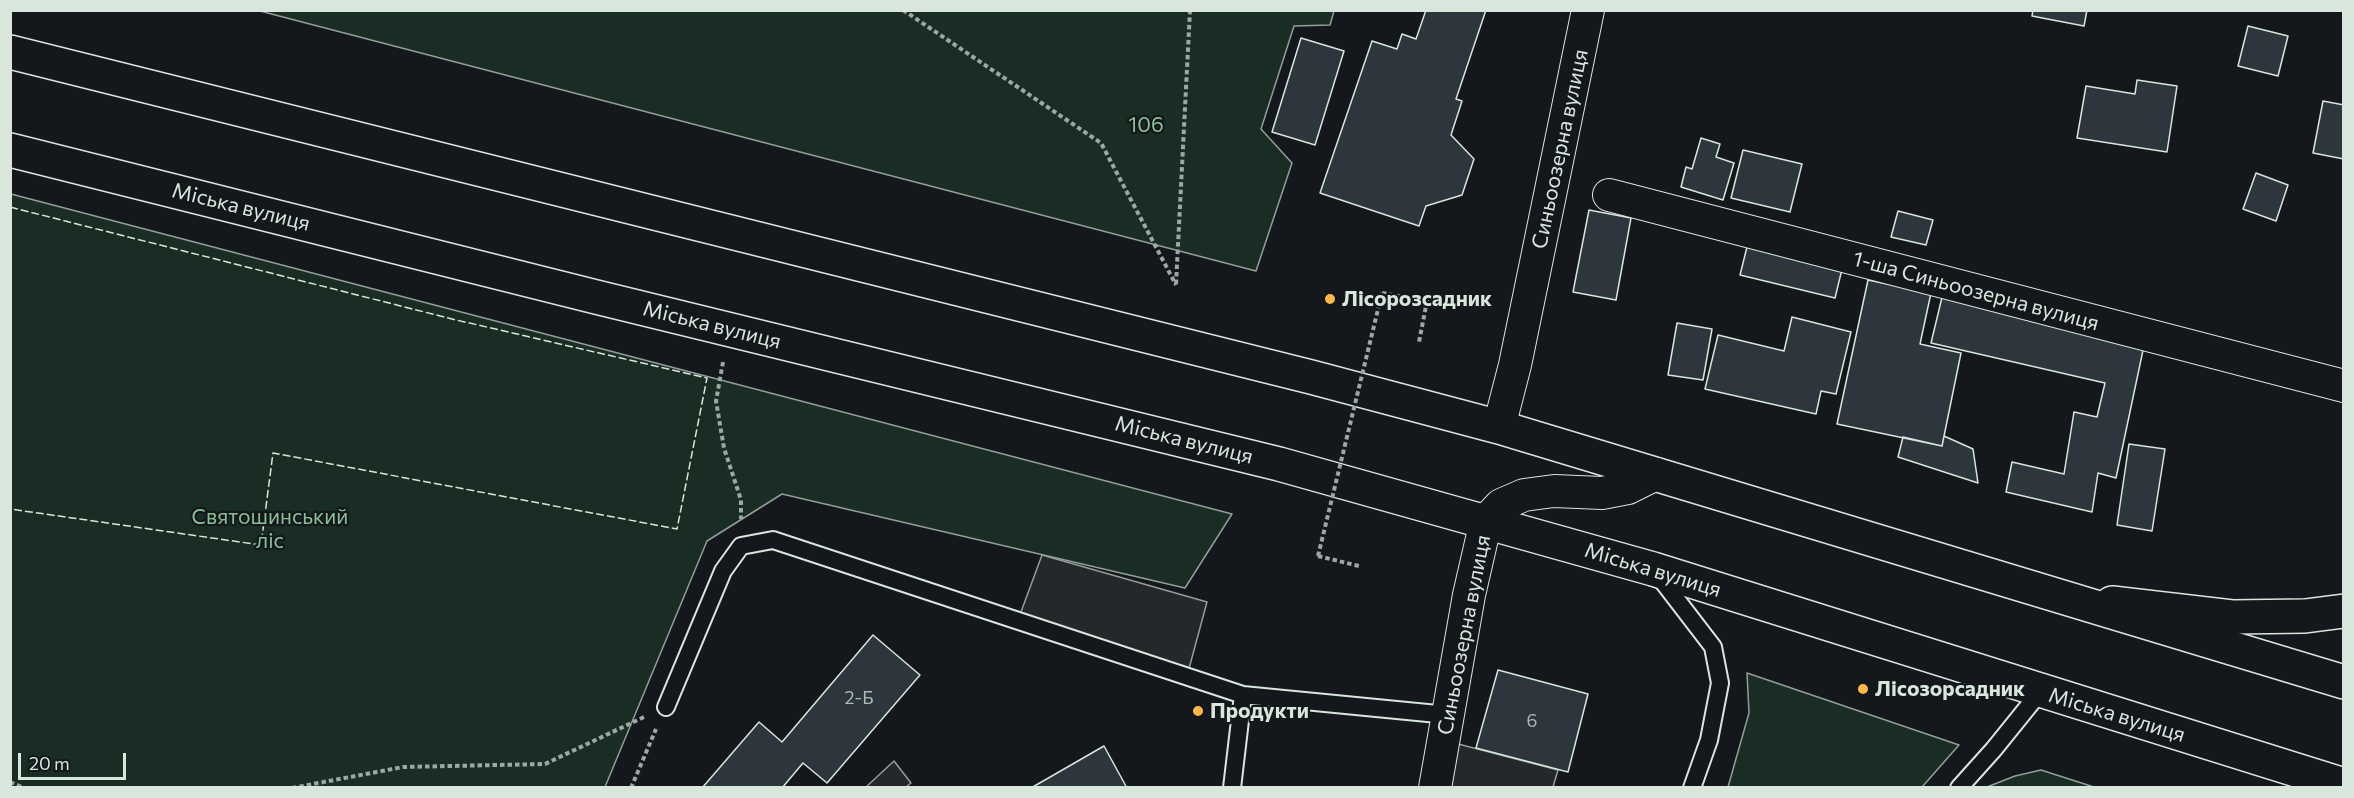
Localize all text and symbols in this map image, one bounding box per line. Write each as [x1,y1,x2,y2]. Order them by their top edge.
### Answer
street label: Синьоозерна вулиця [1527,47,1593,251]
park label: 106 [1128,112,1164,138]
street label: Міська вулиця [169,178,313,236]
street label: 1-ша Синьоозерна вулиця [1850,246,2102,336]
place label: Лісорозсадник [1342,286,1492,312]
marker: Лісорозсадник [1323,292,1337,306]
street label: Міська вулиця [640,296,784,354]
street label: Міська вулиця [1112,411,1256,469]
park label: Святошинський ліс [192,504,348,554]
street label: Синьоозерна вулиця [1432,533,1496,737]
street label: Міська вулиця [1582,537,1724,603]
place label: Лісозорсадник [1875,676,2025,702]
marker: Лісозорсадник [1856,682,1870,696]
street label: Міська вулиця [2046,682,2188,748]
house number: 2-Б [845,687,873,709]
place label: Продукти [1210,698,1309,724]
marker: Продукти [1191,704,1205,718]
house number: 6 [1527,710,1537,732]
scale bar [21,741,129,779]
text: 20 m [29,752,70,774]

